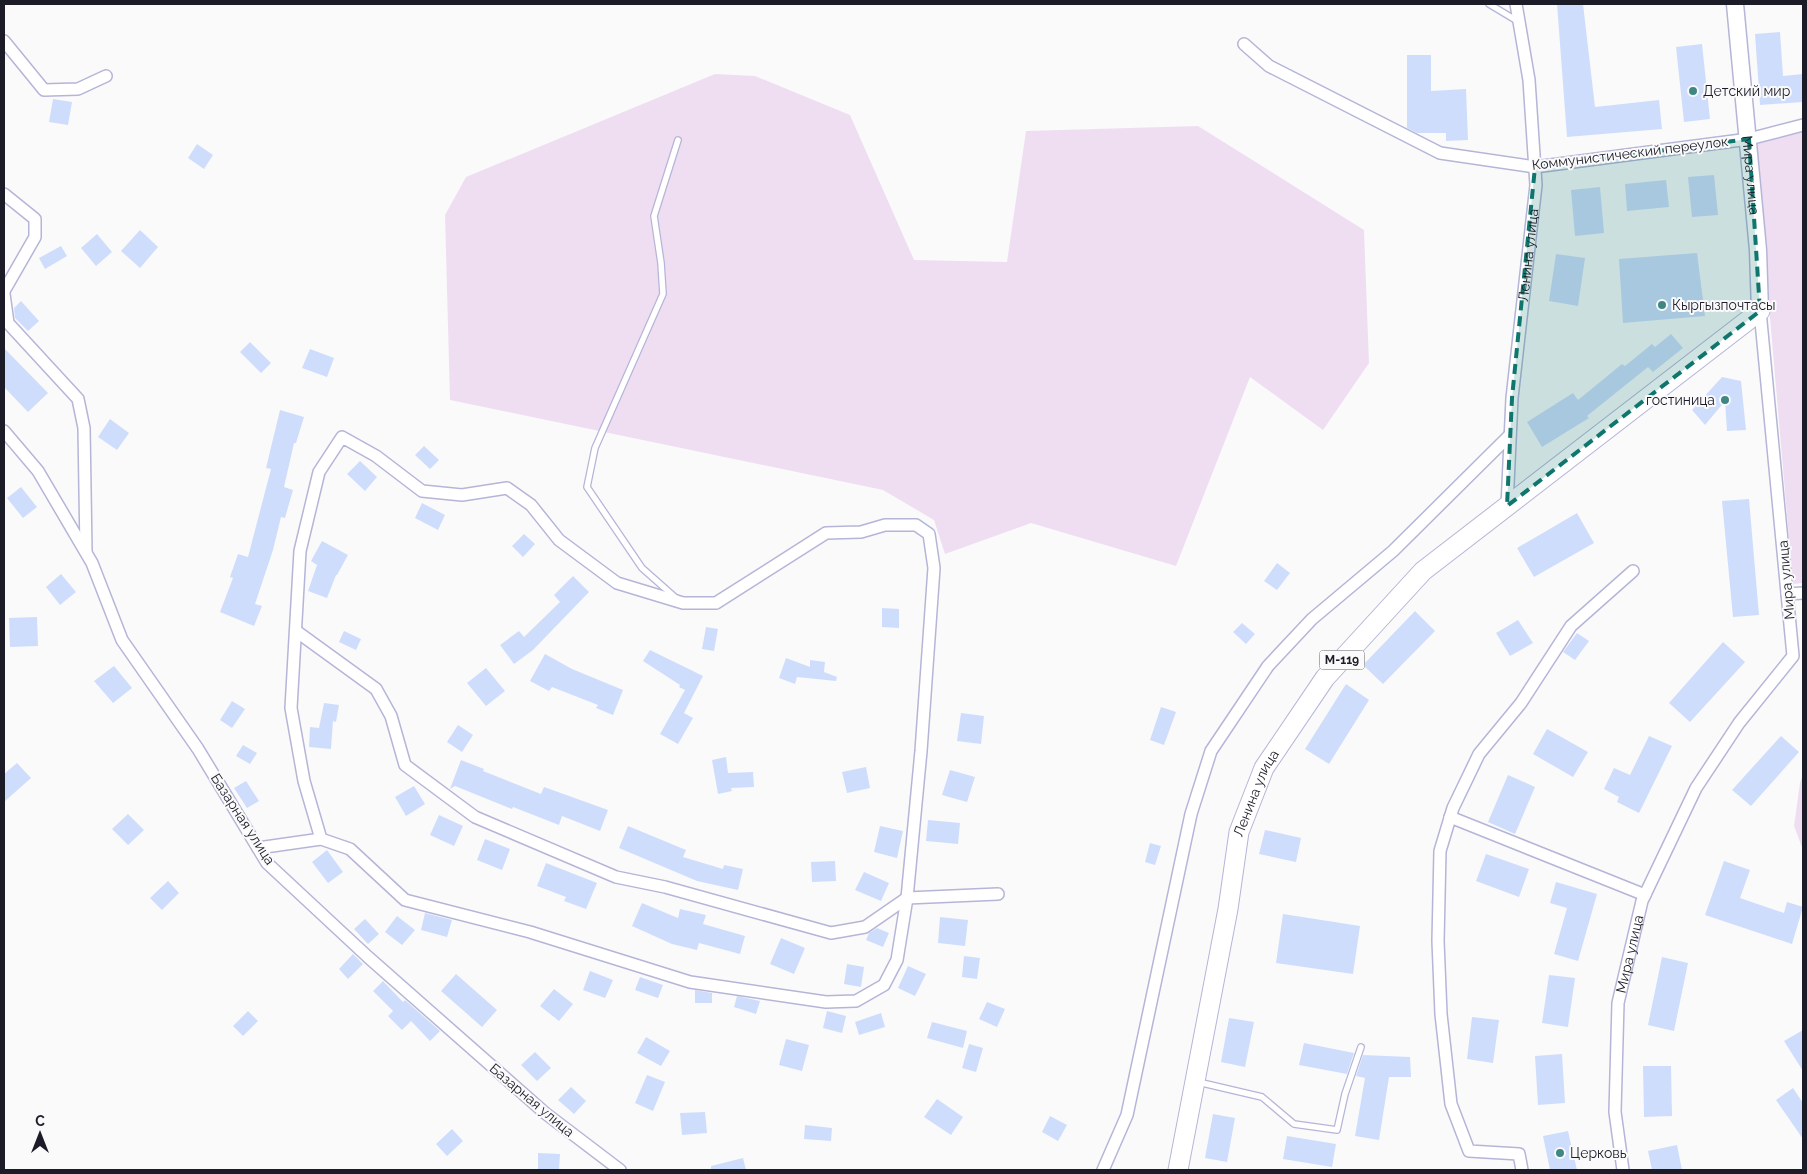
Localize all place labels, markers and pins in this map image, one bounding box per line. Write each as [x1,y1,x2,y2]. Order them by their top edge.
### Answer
place label: Детский мир [1703,83,1791,99]
marker: Детский мир [1687,85,1699,97]
place label: Кыргызпочтасы [1672,297,1776,313]
marker: Кыргызпочтасы [1656,299,1668,311]
place label: гостиница [1646,392,1715,408]
marker: гостиница [1719,394,1731,406]
place label: Церковь [1570,1145,1627,1161]
marker: Церковь [1554,1147,1566,1159]

